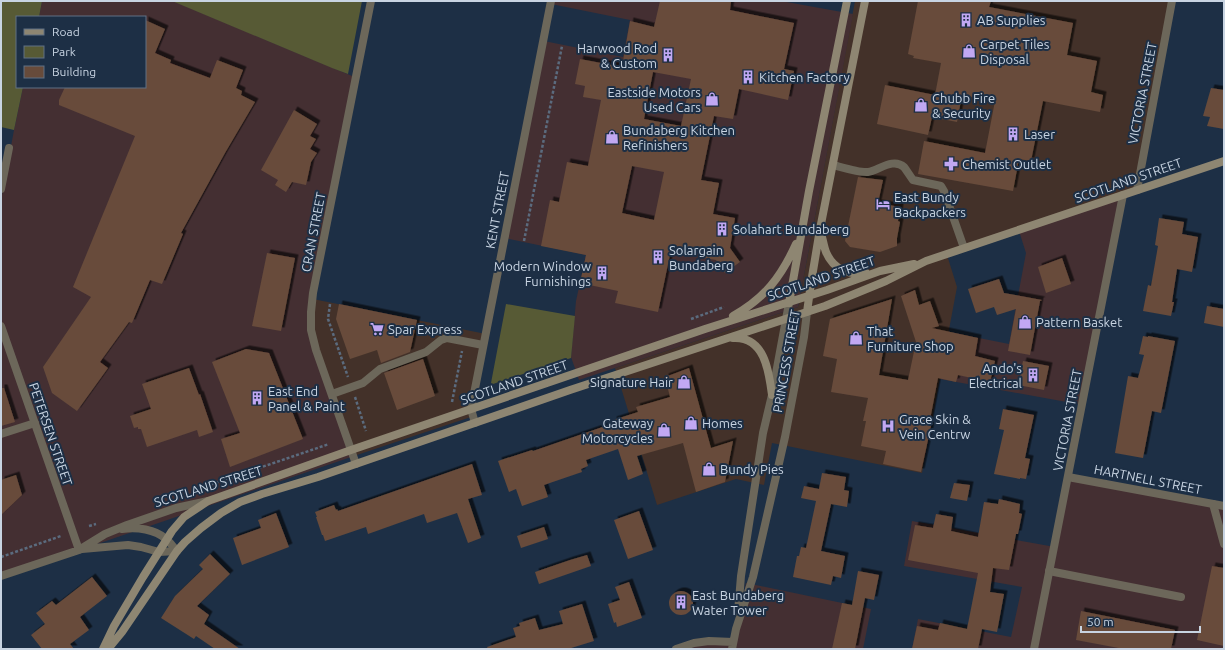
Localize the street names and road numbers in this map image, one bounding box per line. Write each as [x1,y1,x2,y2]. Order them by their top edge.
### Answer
street label: VICTORIA STREET [1125,41,1159,145]
street label: SCOTLAND STREET [1073,155,1183,205]
street label: KENT STREET [483,170,511,250]
street label: CRAN STREET [298,191,328,273]
street label: SCOTLAND STREET [766,253,876,303]
street label: PRINCESS STREET [770,308,802,414]
street label: SCOTLAND STREET [459,357,569,407]
street label: VICTORIA STREET [1050,368,1084,472]
street label: PETERSEN STREET [27,381,75,487]
street label: HARTNELL STREET [1093,462,1203,496]
street label: SCOTLAND STREET [152,463,264,509]

